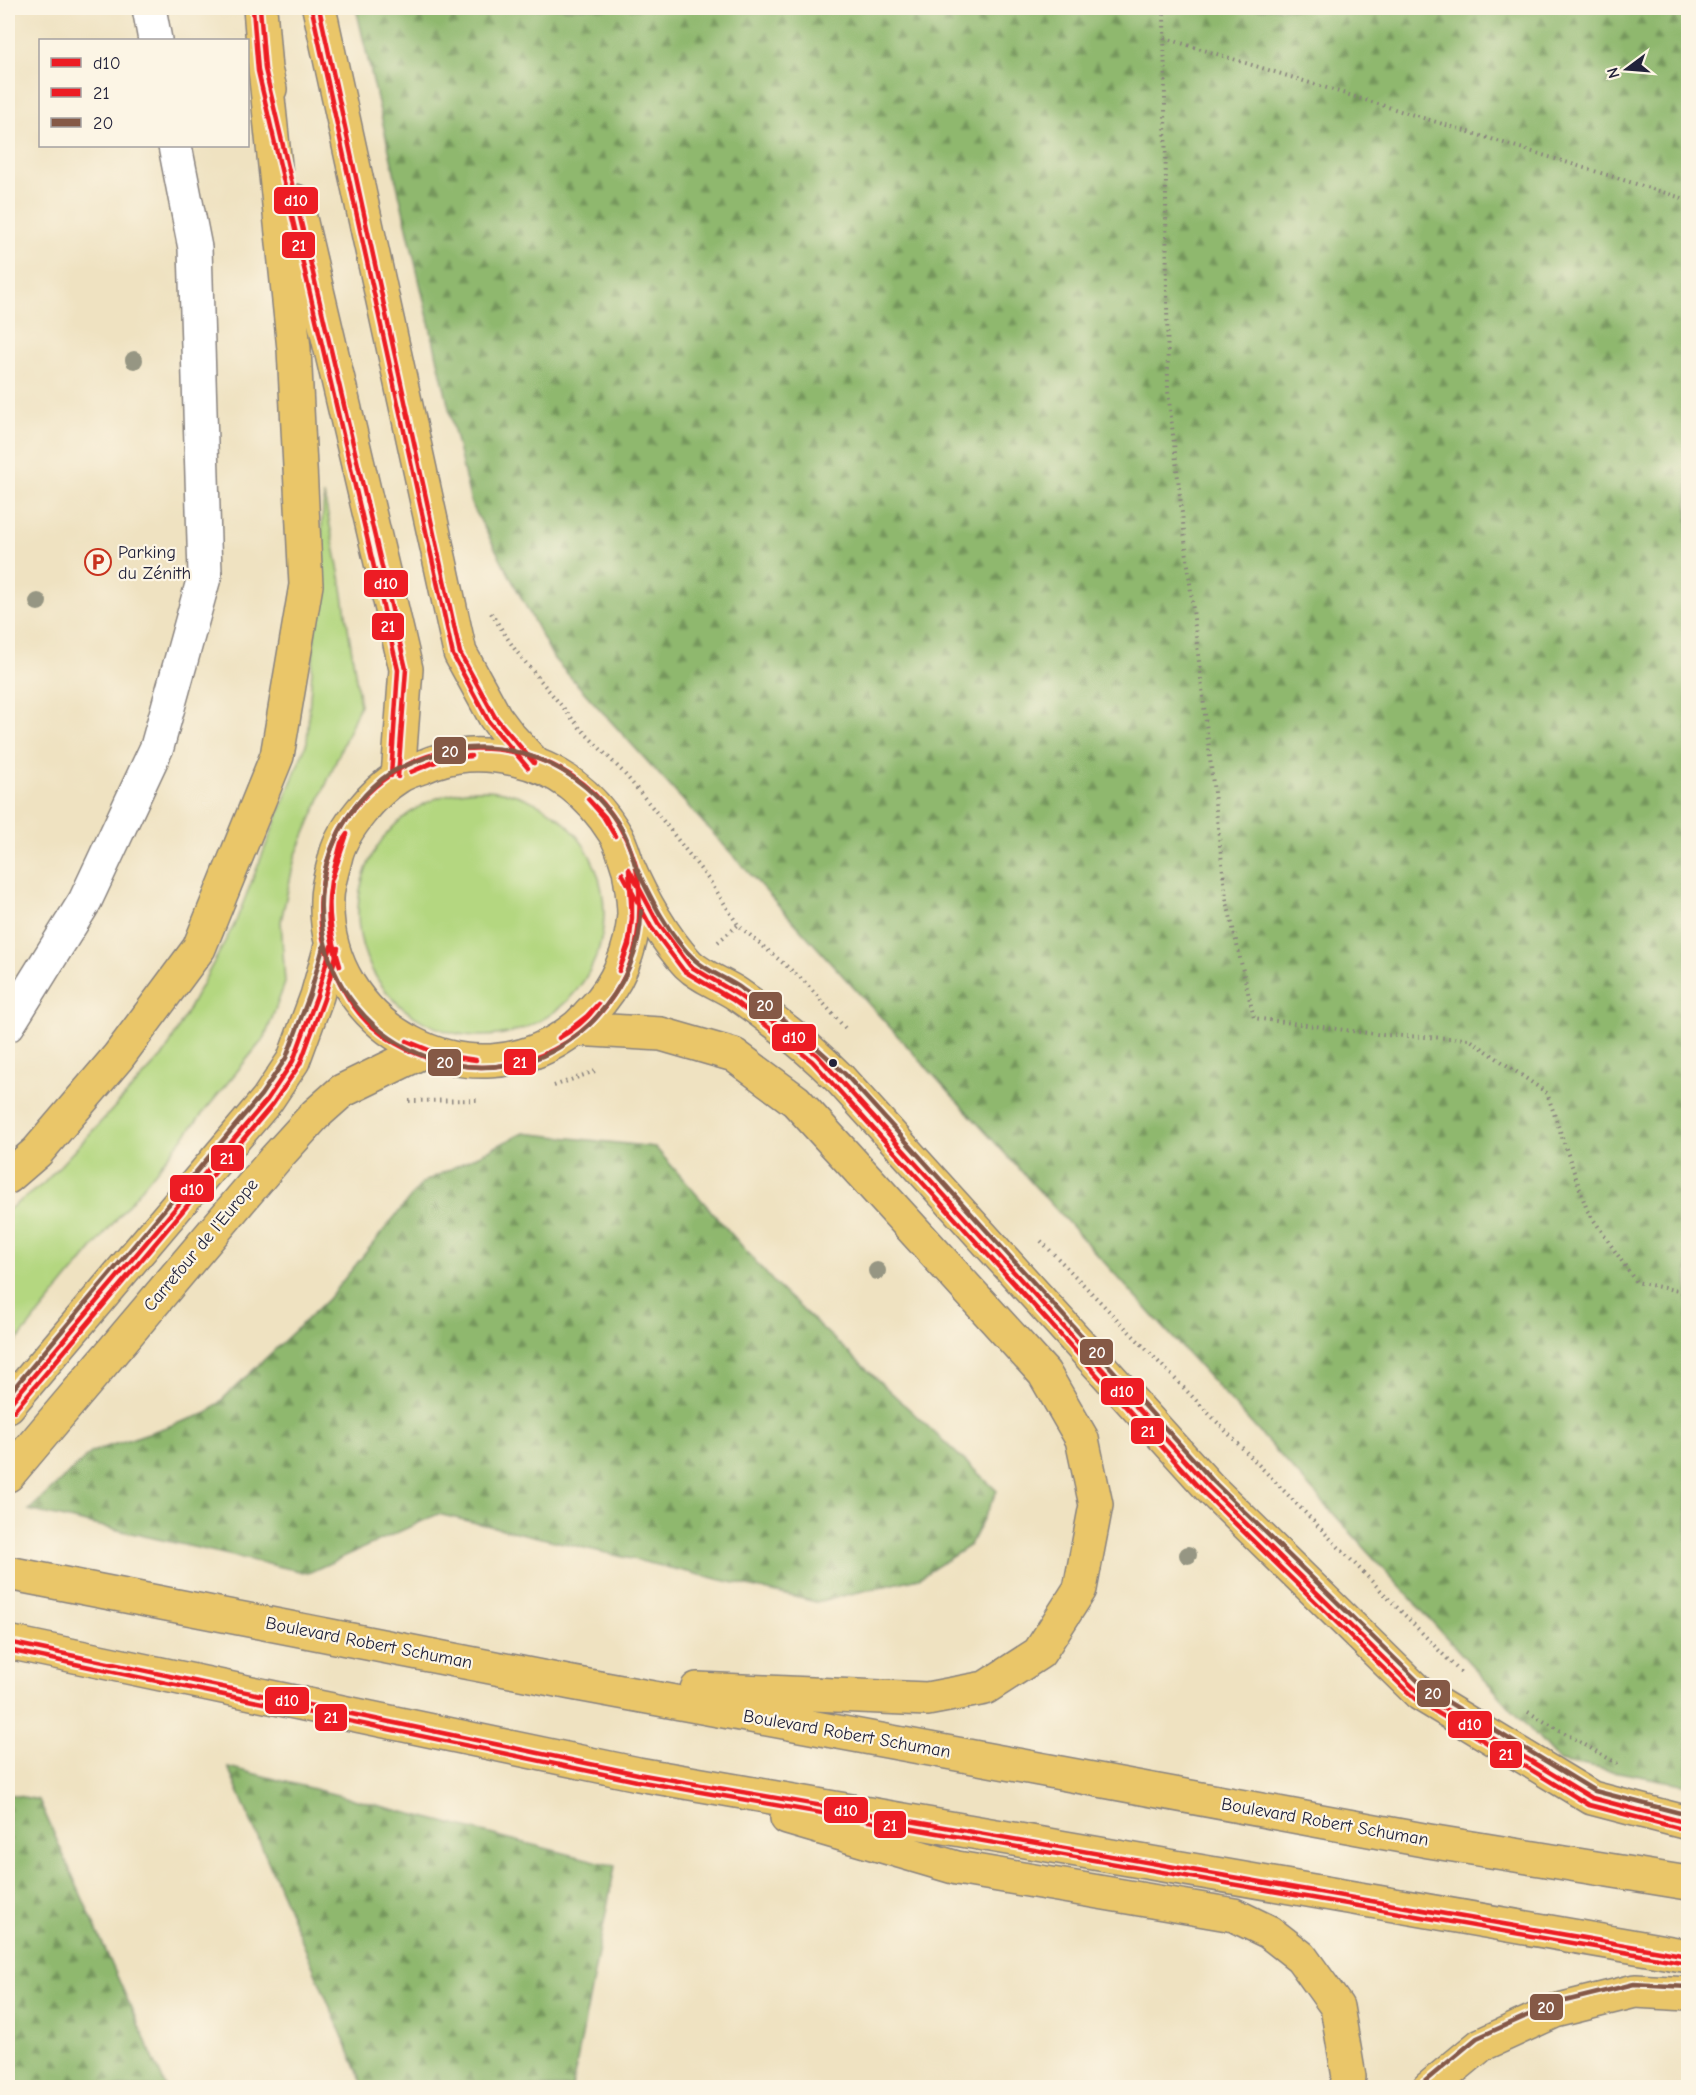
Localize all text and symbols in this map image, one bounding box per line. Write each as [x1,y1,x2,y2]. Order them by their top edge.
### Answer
legend [39,39,249,147]
north arrow [1597,39,1657,99]
text: d10 [93,53,121,74]
text: N [1603,65,1624,80]
text: 21 [93,83,110,104]
text: 20 [93,113,113,134]
line badge: d10 [273,186,319,215]
text: d10 [284,192,308,210]
line badge: 21 [281,231,316,259]
text: 21 [292,237,306,255]
place label: Parking du Zénith [118,542,191,584]
parking icon: Parking du Zénith [83,547,113,577]
line badge: d10 [363,569,409,598]
text: d10 [374,575,398,593]
line badge: 21 [371,612,405,641]
text: 21 [381,618,395,636]
line badge: 20 [433,736,467,765]
text: 20 [441,743,459,761]
line badge: 20 [748,991,783,1020]
text: 20 [756,997,774,1015]
line badge: d10 [771,1023,817,1052]
text: d10 [782,1029,806,1047]
line badge: 20 [427,1048,462,1077]
line badge: 21 [503,1048,537,1076]
text: 20 [436,1054,454,1072]
text: 21 [513,1054,527,1072]
unlabelled marker [827,1057,839,1069]
line badge: 21 [210,1144,245,1172]
text: 21 [220,1150,234,1168]
street label: Carrefour de l'Europe [139,1174,263,1316]
line badge: d10 [169,1174,215,1203]
text: d10 [180,1181,204,1199]
line badge: 20 [1079,1338,1114,1366]
text: 20 [1088,1344,1106,1362]
line badge: d10 [1100,1377,1145,1406]
text: d10 [1110,1383,1134,1401]
line badge: 21 [1130,1417,1165,1445]
text: 21 [1141,1423,1155,1441]
street label: Boulevard Robert Schuman [264,1613,474,1673]
line badge: 20 [1416,1679,1451,1708]
text: 20 [1424,1685,1442,1703]
line badge: d10 [264,1686,310,1715]
text: d10 [275,1692,299,1710]
line badge: 21 [314,1703,348,1732]
street label: Boulevard Robert Schuman [742,1705,952,1763]
text: 21 [324,1709,338,1727]
line badge: d10 [1447,1710,1493,1739]
text: d10 [1458,1716,1482,1734]
line badge: 21 [1489,1740,1523,1769]
text: 21 [1499,1746,1513,1764]
street label: Boulevard Robert Schuman [1220,1793,1430,1851]
line badge: d10 [823,1796,869,1824]
text: d10 [834,1802,858,1820]
line badge: 21 [873,1810,907,1839]
text: 21 [883,1817,897,1835]
line badge: 20 [1529,1993,1564,2021]
text: 20 [1537,1999,1555,2017]

